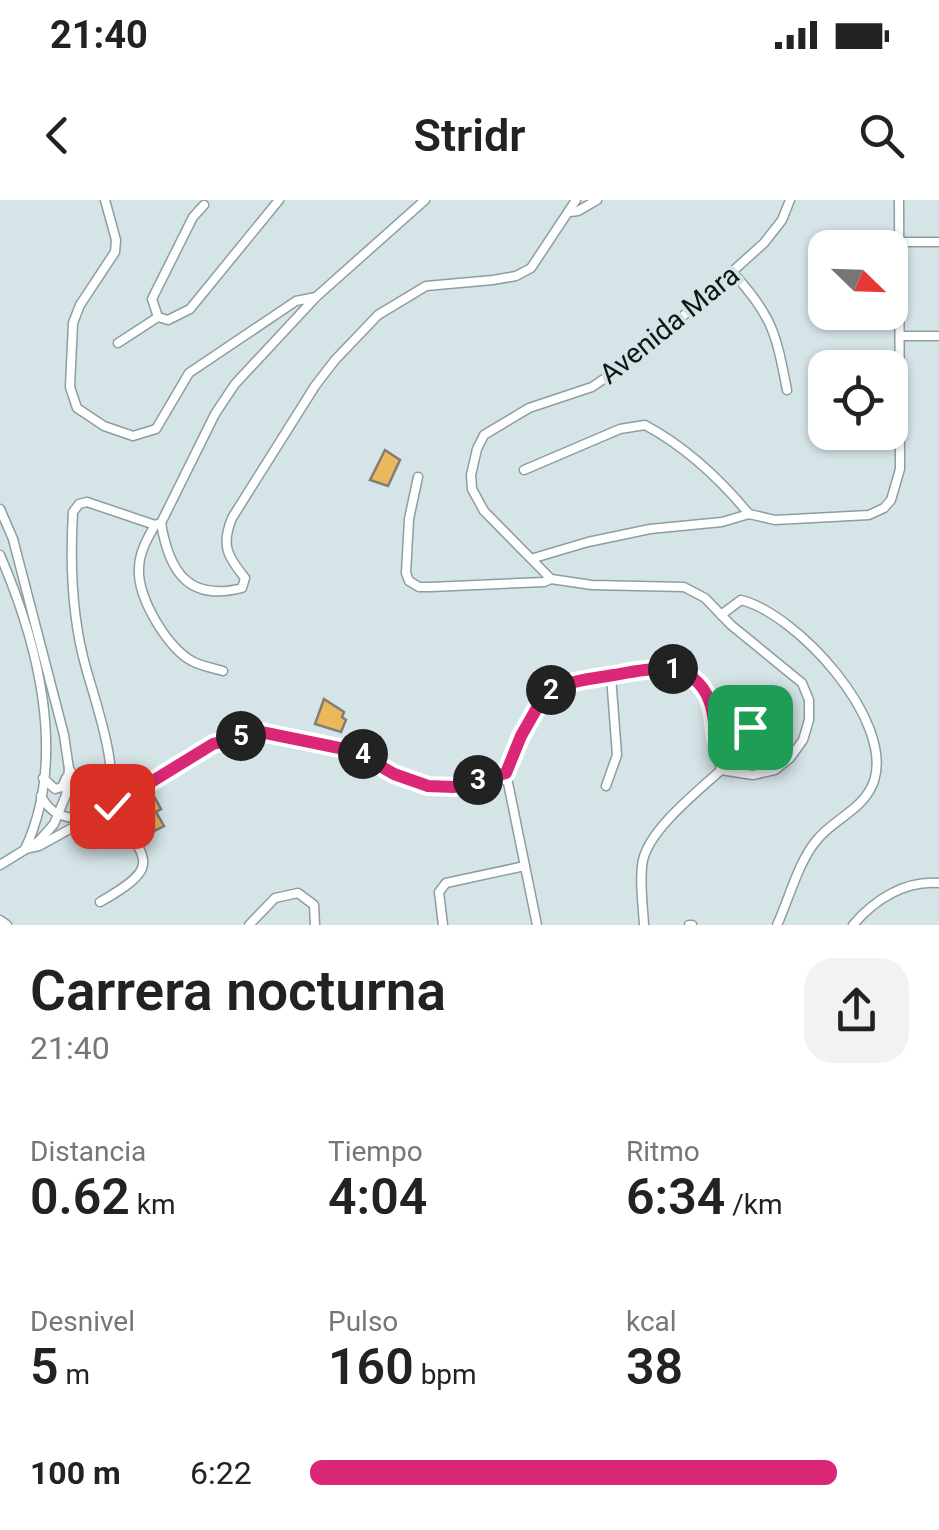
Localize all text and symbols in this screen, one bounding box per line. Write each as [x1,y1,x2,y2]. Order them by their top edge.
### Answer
text: 21:40 [50,13,148,57]
icon: back [30,108,85,163]
icon: search [854,108,909,163]
text: Stridr [414,109,526,162]
north arrow [808,230,908,330]
map controls [808,230,908,450]
street label: Avenida Mara [593,258,746,391]
button: locate [808,350,908,450]
pin: 1 [648,644,698,694]
text: 1 [665,652,681,685]
pin: 2 [526,665,576,715]
text: 2 [543,673,559,706]
pin [708,685,793,770]
icon: arrive [723,700,778,755]
pin: 5 [216,711,266,761]
text: 5 [233,719,249,752]
pin: 4 [338,729,388,779]
text: 4 [355,737,371,770]
pin: 3 [453,755,503,805]
text: 3 [470,763,486,796]
pin [70,764,155,849]
icon: check [85,779,140,834]
button: share [804,958,909,1063]
text: Carrera nocturna [30,959,446,1023]
text: 21:40 [30,1029,110,1067]
text: Distancia [30,1135,146,1168]
text: Tiempo [328,1135,423,1168]
text: Ritmo [626,1135,700,1168]
text: 0.62 [30,1168,130,1226]
text: 4:04 [328,1168,427,1226]
text: 6:34 [626,1168,725,1226]
text: km [130,1188,176,1221]
text: /km [725,1188,783,1221]
text: Desnivel [30,1305,135,1338]
text: Pulso [328,1305,398,1338]
text: kcal [626,1305,677,1338]
text: 5 [30,1338,59,1396]
text: 160 [328,1338,414,1396]
text: 38 [626,1338,683,1396]
text: m [59,1358,90,1391]
text: bpm [414,1358,477,1391]
text: 100 m [30,1454,121,1492]
text: 6:22 [190,1454,252,1492]

